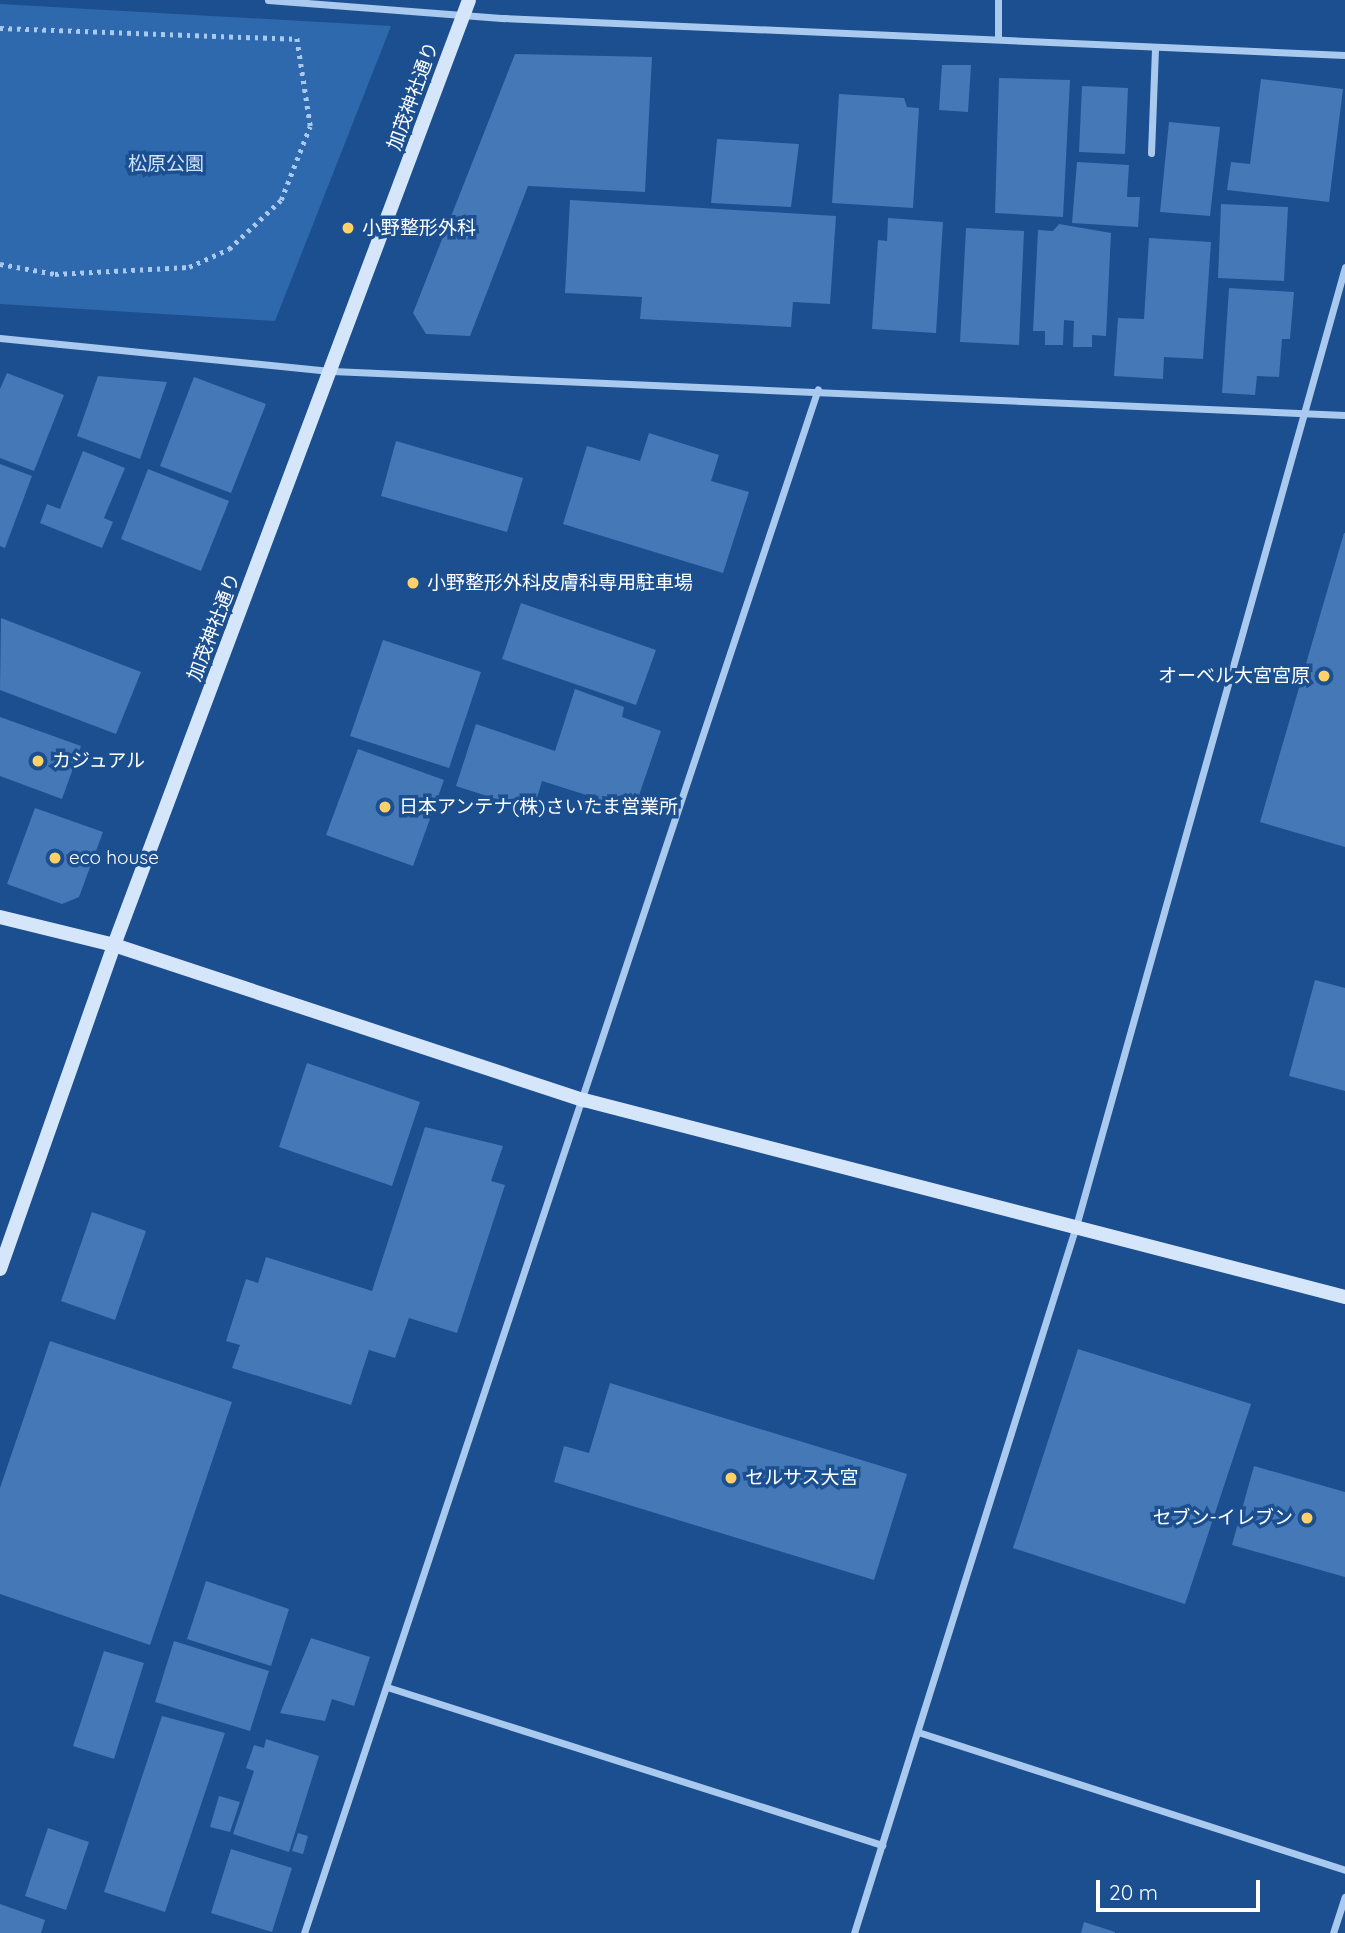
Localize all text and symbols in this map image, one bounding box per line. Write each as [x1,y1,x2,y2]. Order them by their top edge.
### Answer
street label: 加茂神社通り [383,39,443,153]
park label: 松原公園 [128,153,204,175]
place label: 小野整形外科 [362,217,476,239]
marker: 小野整形外科 [340,220,356,236]
street label: 加茂神社通り [183,570,245,684]
place label: 小野整形外科皮膚科専用駐車場 [427,572,693,594]
marker: 小野整形外科皮膚科専用駐車場 [405,575,421,591]
place label: オーベル大宮宮原 [1158,665,1310,687]
marker: オーベル大宮宮原 [1316,668,1332,684]
place label: カジュアル [52,750,147,772]
marker: カジュアル [30,753,46,769]
place label: 日本アンテナ(株)さいたま営業所 [399,796,679,818]
marker: 日本アンテナ(株)さいたま営業所 [377,799,393,815]
place label: eco house [69,847,159,869]
marker: eco house [47,850,63,866]
place label: セルサス大宮 [745,1467,859,1489]
marker: セルサス大宮 [723,1470,739,1486]
place label: セブン-イレブン [1153,1507,1293,1529]
marker: セブン-イレブン [1299,1510,1315,1526]
scale bar [1100,1867,1264,1911]
text: 20 m [1109,1879,1158,1905]

